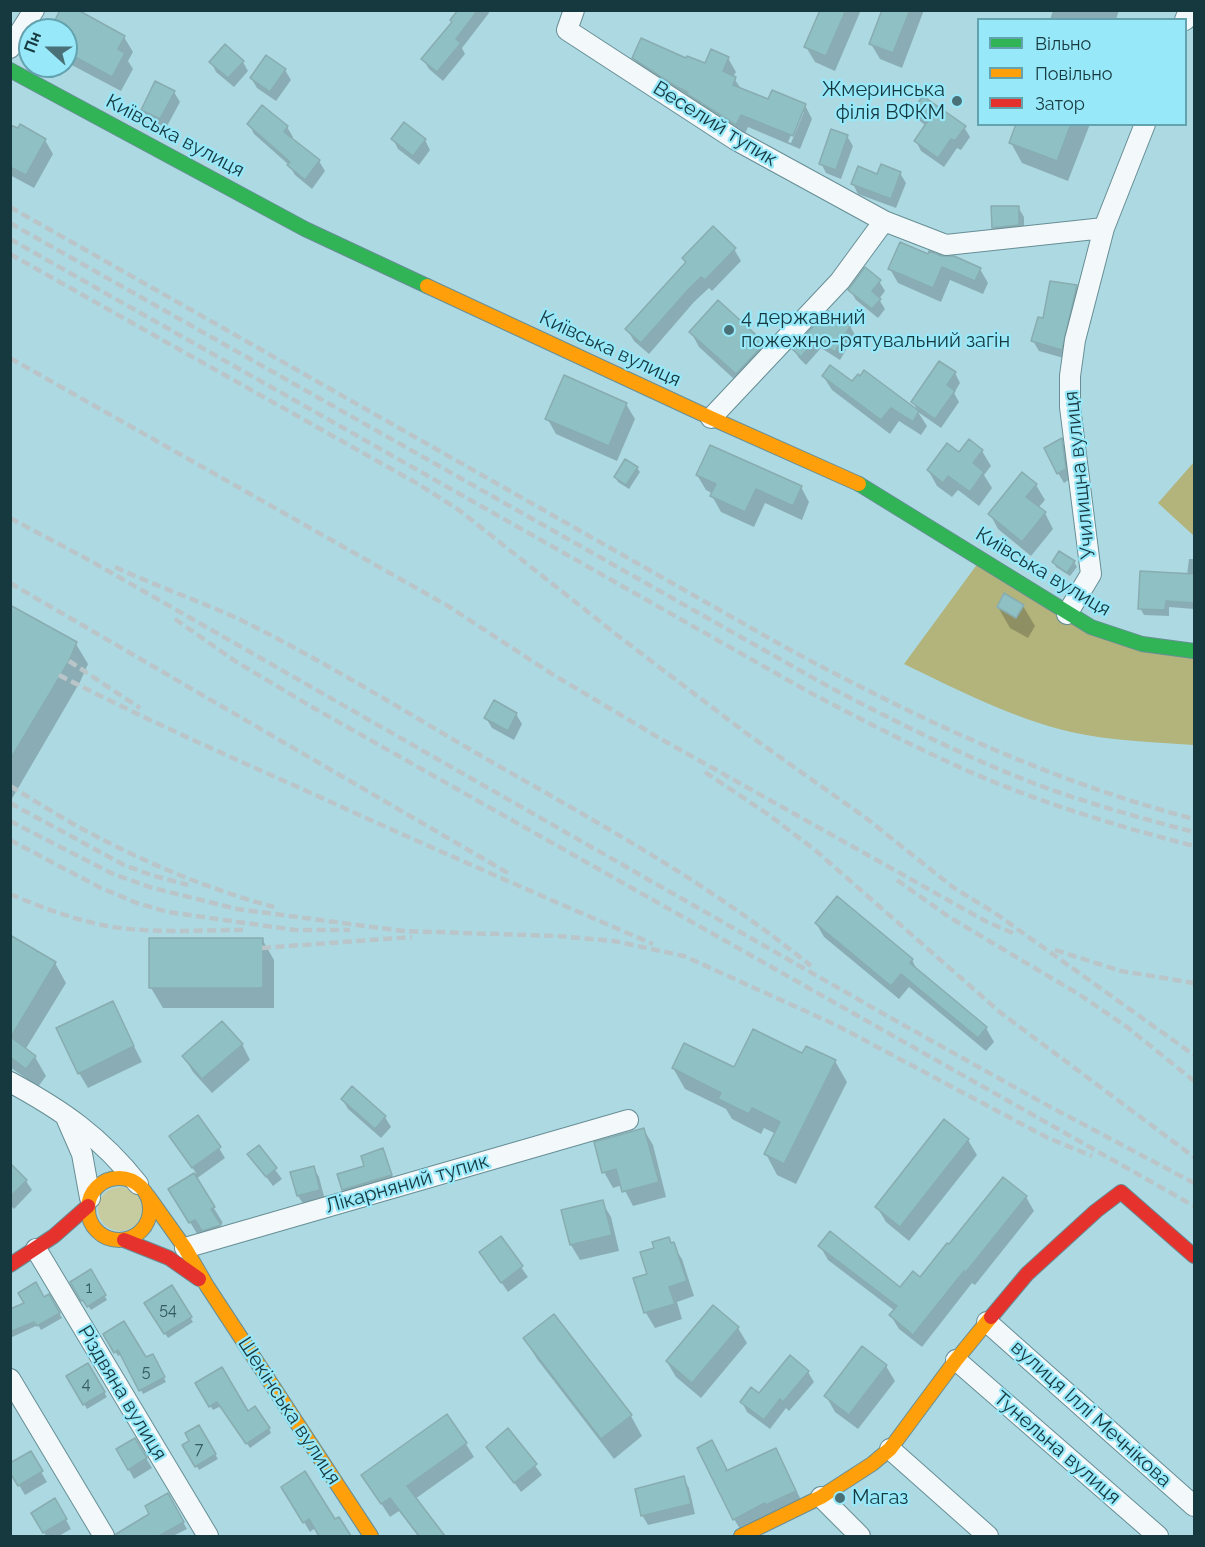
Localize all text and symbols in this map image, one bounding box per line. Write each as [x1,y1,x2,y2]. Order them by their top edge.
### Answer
north arrow [18,18,78,78]
legend [977,18,1187,126]
text: Пн [20,29,45,55]
text: Вільно [1035,33,1091,54]
text: Повільно [1035,63,1112,84]
street label: Веселий тупик [648,76,782,172]
place label: Жмеринська філія ВФКМ [822,78,945,125]
street label: Київська вулиця [102,89,248,183]
text: Затор [1035,93,1085,114]
marker: Жмеринська філія ВФКМ [950,94,964,108]
street label: Київська вулиця [535,306,685,392]
place label: 4 державний пожежно-рятувальний загін [741,306,1010,353]
marker: 4 державний пожежно-рятувальний загін [722,323,736,337]
street label: Училищна вулиця [1059,390,1101,560]
street label: Київська вулиця [971,522,1115,622]
street label: Лікарняний тупик [322,1149,492,1219]
house number: 1 [86,1278,92,1298]
house number: 54 [159,1300,177,1320]
street label: Різдвяна вулиця [72,1321,172,1465]
street label: Шекінська вулиця [232,1333,346,1489]
street label: вулиця Іллі Мечнікова [1006,1336,1176,1492]
house number: 5 [142,1362,150,1382]
house number: 4 [82,1374,90,1394]
street label: Тунельна вулиця [989,1386,1125,1510]
house number: 7 [195,1439,203,1459]
place label: Магаз [852,1486,909,1510]
marker: Магаз [833,1491,847,1505]

